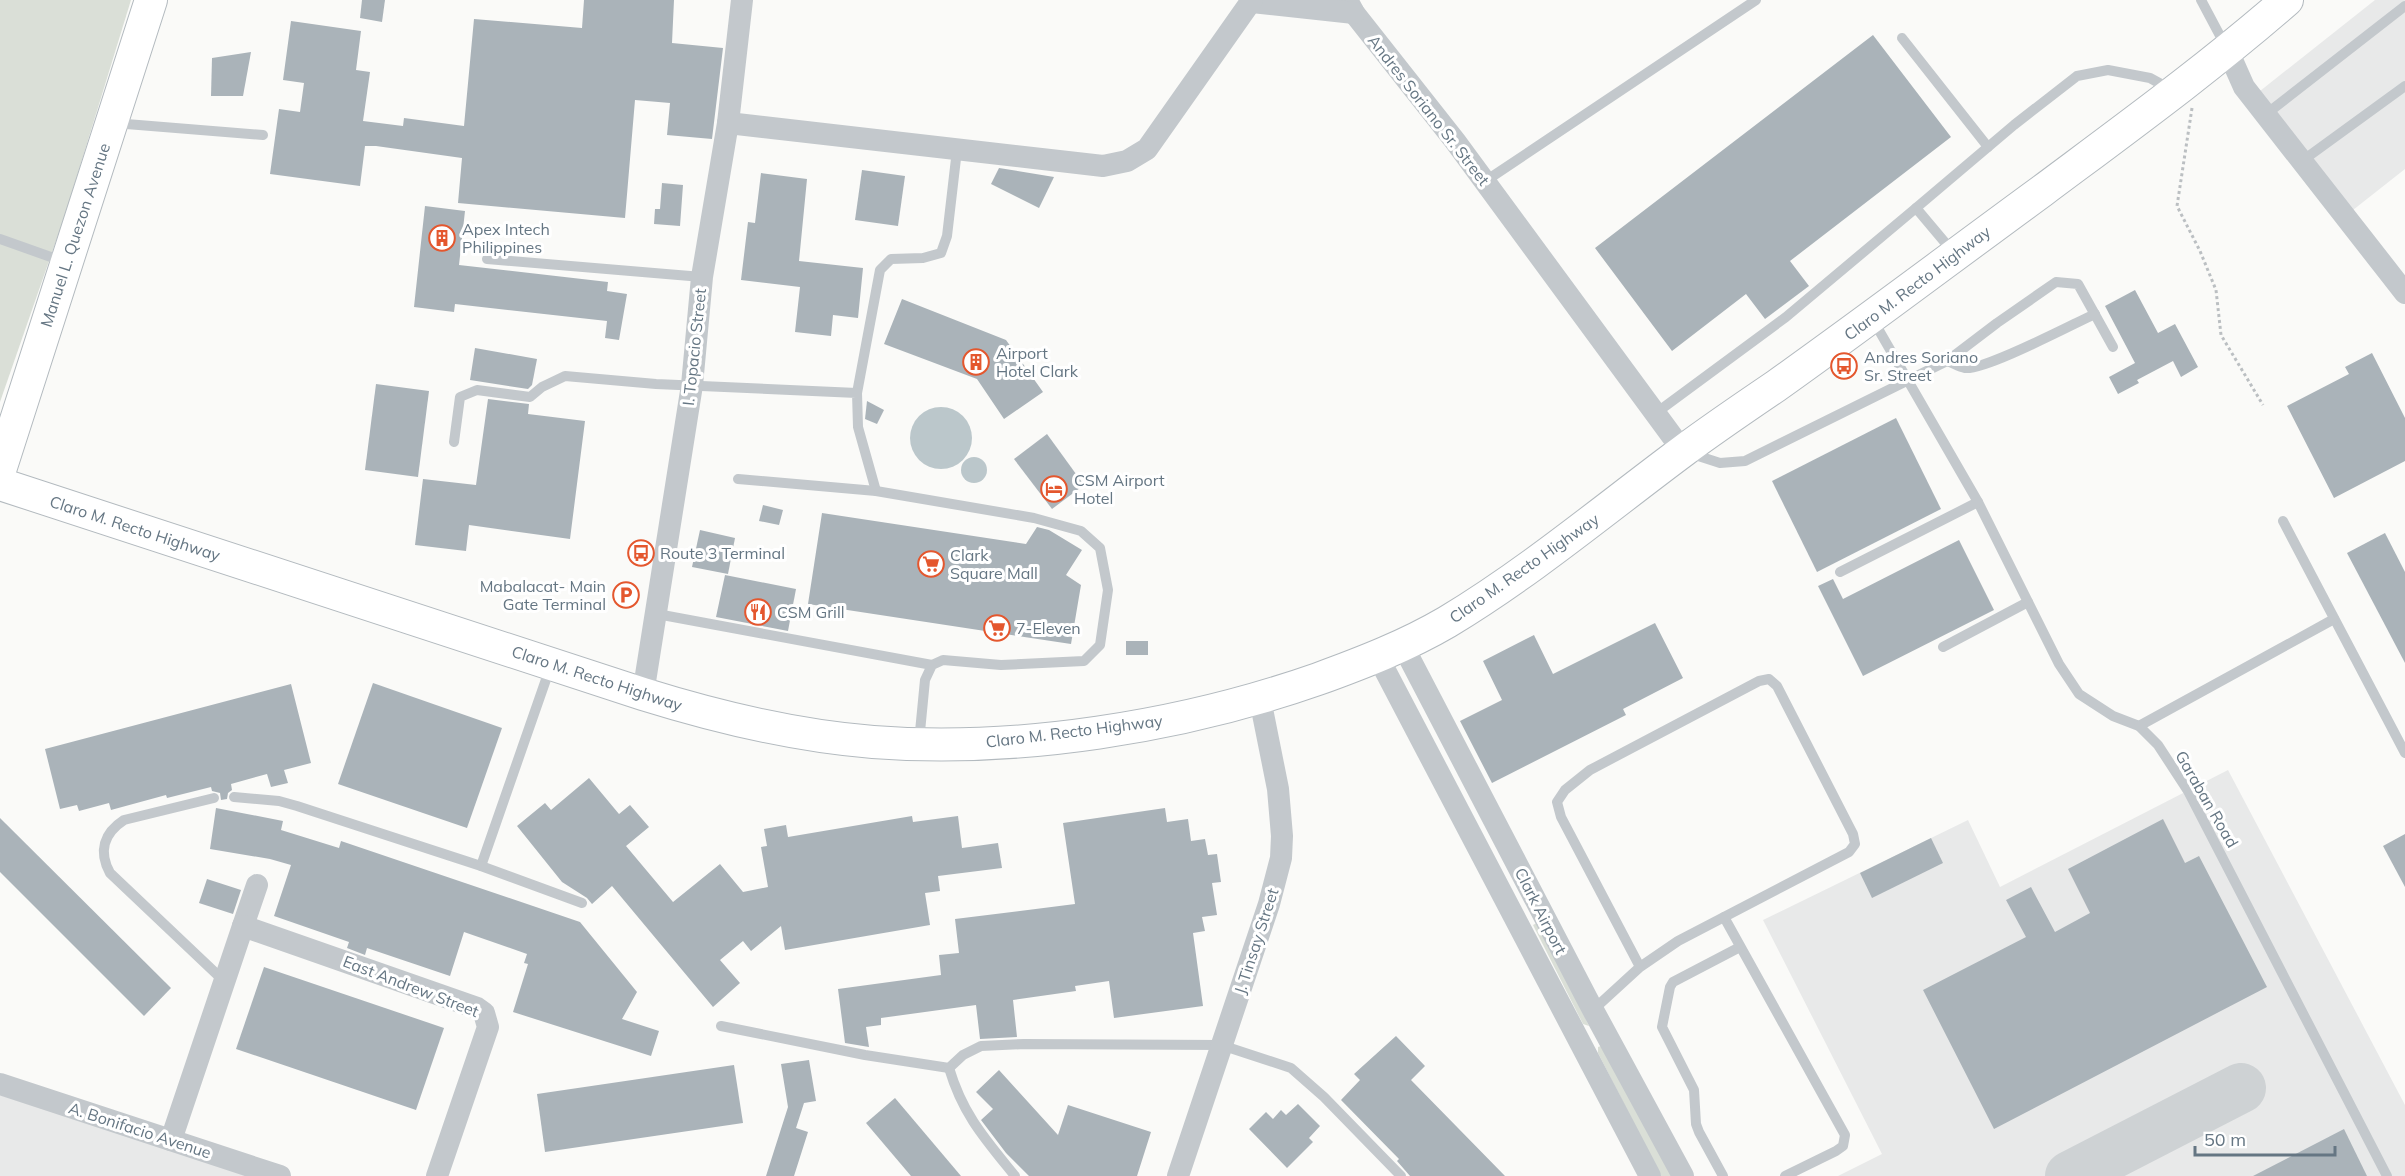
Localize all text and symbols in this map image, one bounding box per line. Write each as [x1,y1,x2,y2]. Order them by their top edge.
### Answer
street label: Andres Soriano Sr. Street [1364,31,1494,190]
street label: Manuel L. Quezon Avenue [36,141,114,329]
place label: Apex Intech Philippines [462,219,550,257]
street label: Claro M. Recto Highway [1840,221,1995,345]
building icon: Apex Intech Philippines [427,223,457,253]
street label: I. Topacio Street [678,287,710,407]
place label: Airport Hotel Clark [996,343,1079,381]
building icon: Airport Hotel Clark [961,347,991,377]
place label: Andres Soriano Sr. Street [1864,347,1978,385]
bus stop icon: Andres Soriano Sr. Street [1829,351,1859,381]
place label: CSM Airport Hotel [1074,470,1165,508]
hotel icon: CSM Airport Hotel [1039,474,1069,504]
street label: Claro M. Recto Highway [47,491,223,565]
street label: Claro M. Recto Highway [1445,508,1603,627]
bus stop icon: Route 3 Terminal [626,538,656,568]
place label: Route 3 Terminal [660,543,785,563]
place label: Clark Square Mall [950,545,1038,583]
supermarket icon: Clark Square Mall [916,549,946,579]
place label: Mabalacat- Main Gate Terminal [480,576,606,614]
parking icon: Mabalacat- Main Gate Terminal [611,580,641,610]
restaurant icon: CSM Grill [743,597,773,627]
place label: CSM Grill [777,602,845,622]
supermarket icon: 7-Eleven [982,613,1012,643]
place label: 7-Eleven [1016,618,1081,638]
street label: Claro M. Recto Highway [509,641,685,715]
street label: Claro M. Recto Highway [984,710,1164,752]
street label: Garaban Road [2171,747,2243,851]
street label: Clark Airport [1511,864,1572,958]
street label: J. Tinsay Street [1229,885,1283,996]
street label: East Andrew Street [340,951,482,1021]
street label: A. Bonifacio Avenue [66,1097,214,1163]
scale bar [2195,1119,2334,1157]
text: 50 m [2204,1128,2246,1151]

